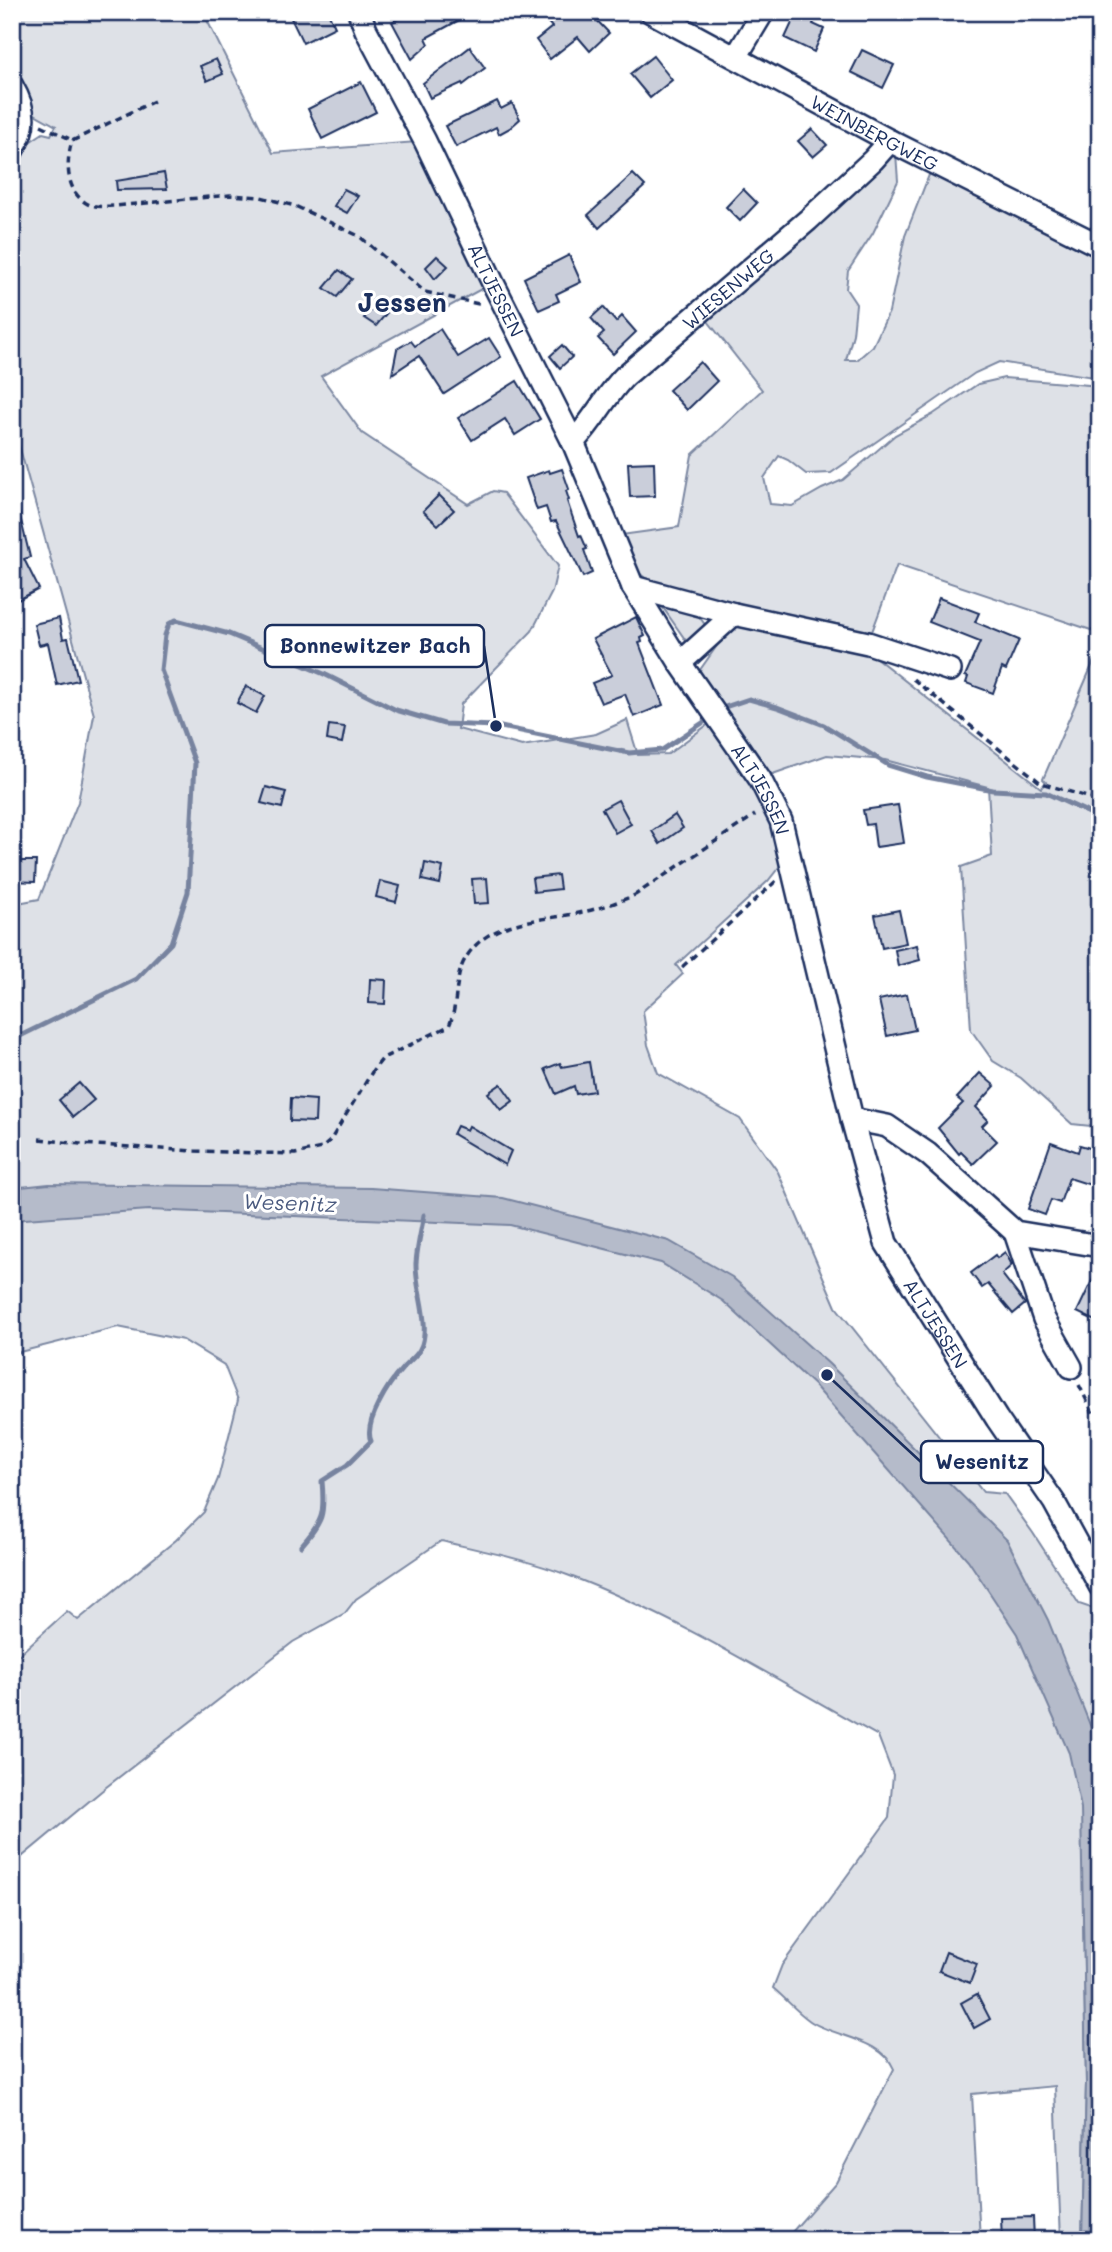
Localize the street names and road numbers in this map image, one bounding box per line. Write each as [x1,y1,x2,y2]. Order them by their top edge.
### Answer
street label: WEINBERGWEG [807,88,943,176]
street label: ALTJESSEN [463,239,530,341]
street label: WIESENWEG [676,242,779,335]
street label: ALTJESSEN [726,738,796,837]
street label: ALTJESSEN [899,1273,974,1372]

